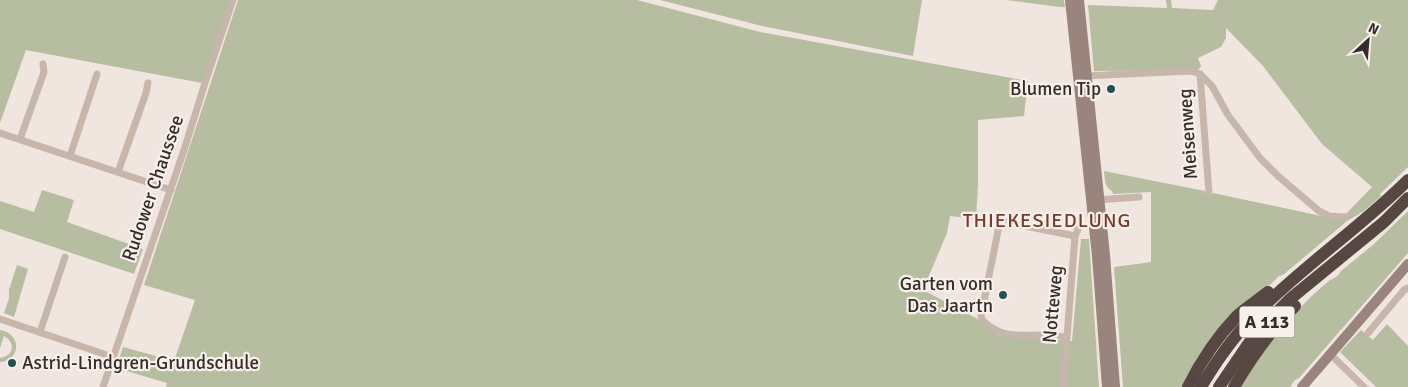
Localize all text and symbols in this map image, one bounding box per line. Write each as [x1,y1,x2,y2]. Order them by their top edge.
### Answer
north arrow [1343,15,1393,65]
text: N [1365,19,1382,39]
place label: Blumen Tip [1010,77,1101,101]
marker: Blumen Tip [1105,83,1117,95]
street label: Meisenweg [1173,88,1203,180]
street label: Rudower Chaussee [117,112,189,264]
district label: THIEKESIEDLUNG [963,208,1131,233]
street label: Notteweg [1038,264,1068,344]
place label: Garten vom Das Jaartn [900,272,993,318]
marker: Garten vom Das Jaartn [997,289,1009,301]
road number: A 113 [1240,306,1294,338]
place label: Astrid-Lindgren-Grundschule [22,351,259,375]
marker: Astrid-Lindgren-Grundschule [6,357,18,369]

